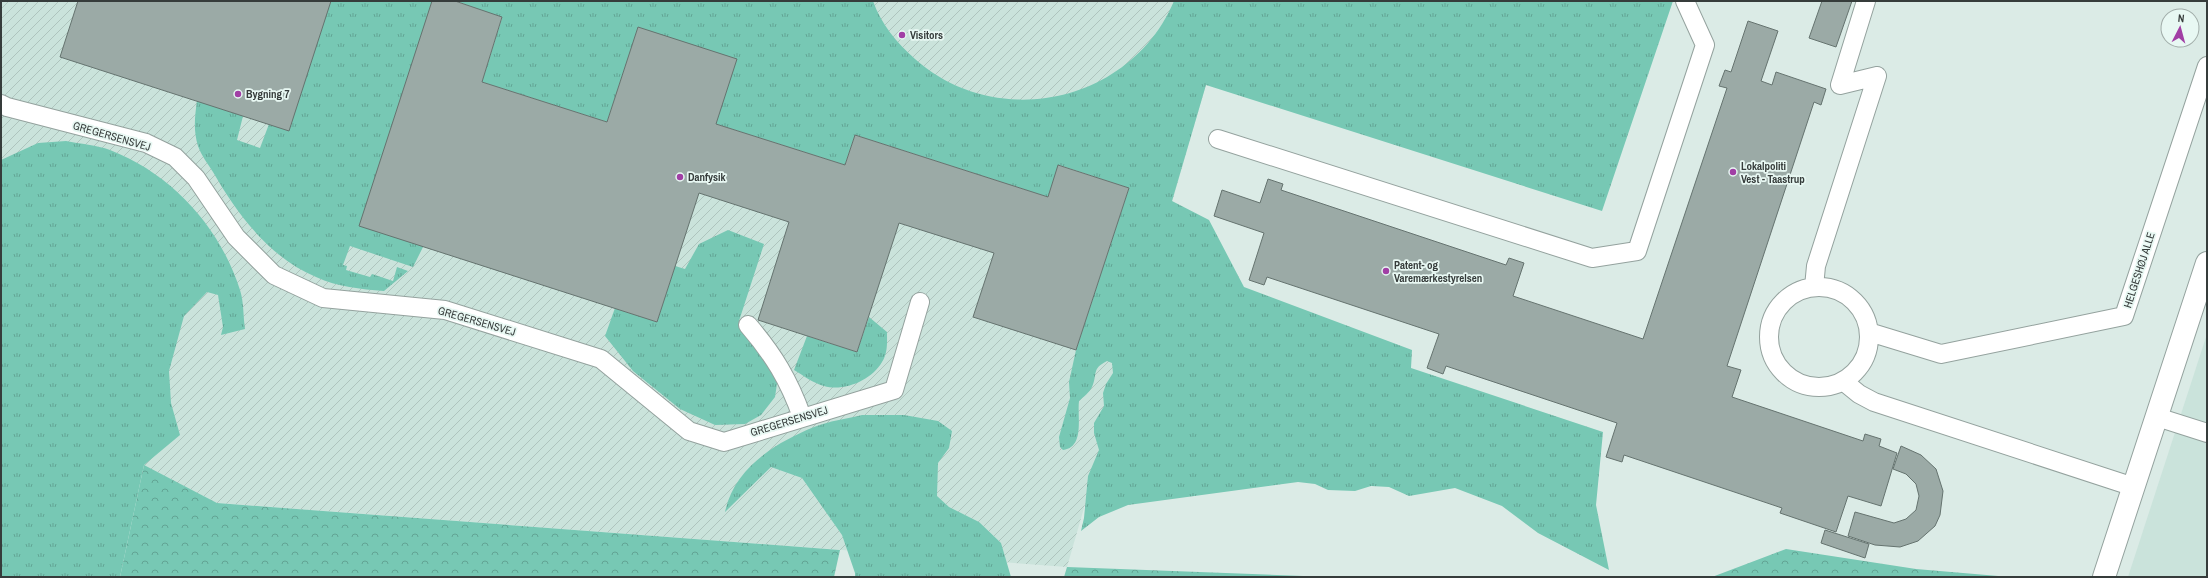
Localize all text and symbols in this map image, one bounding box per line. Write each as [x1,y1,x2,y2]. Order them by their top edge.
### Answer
north arrow [2160,8,2200,48]
text: N [2177,11,2185,25]
place label: Visitors [910,28,943,42]
marker: Visitors [897,30,907,40]
place label: Bygning 7 [246,87,290,101]
marker: Bygning 7 [233,89,243,99]
street label: GREGERSENSVEJ [72,118,152,154]
place label: Lokalpoliti Vest - Taastrup [1741,159,1805,186]
marker: Lokalpoliti Vest - Taastrup [1728,167,1738,177]
place label: Danfysik [688,170,727,184]
marker: Danfysik [675,172,685,182]
street label: HELGESHØJ ALLE [2120,230,2158,310]
place label: Patent- og Varemærkestyrelsen [1394,258,1482,285]
marker: Patent- og Varemærkestyrelsen [1381,266,1391,276]
street label: GREGERSENSVEJ [437,303,517,339]
street label: GREGERSENSVEJ [749,403,829,439]

